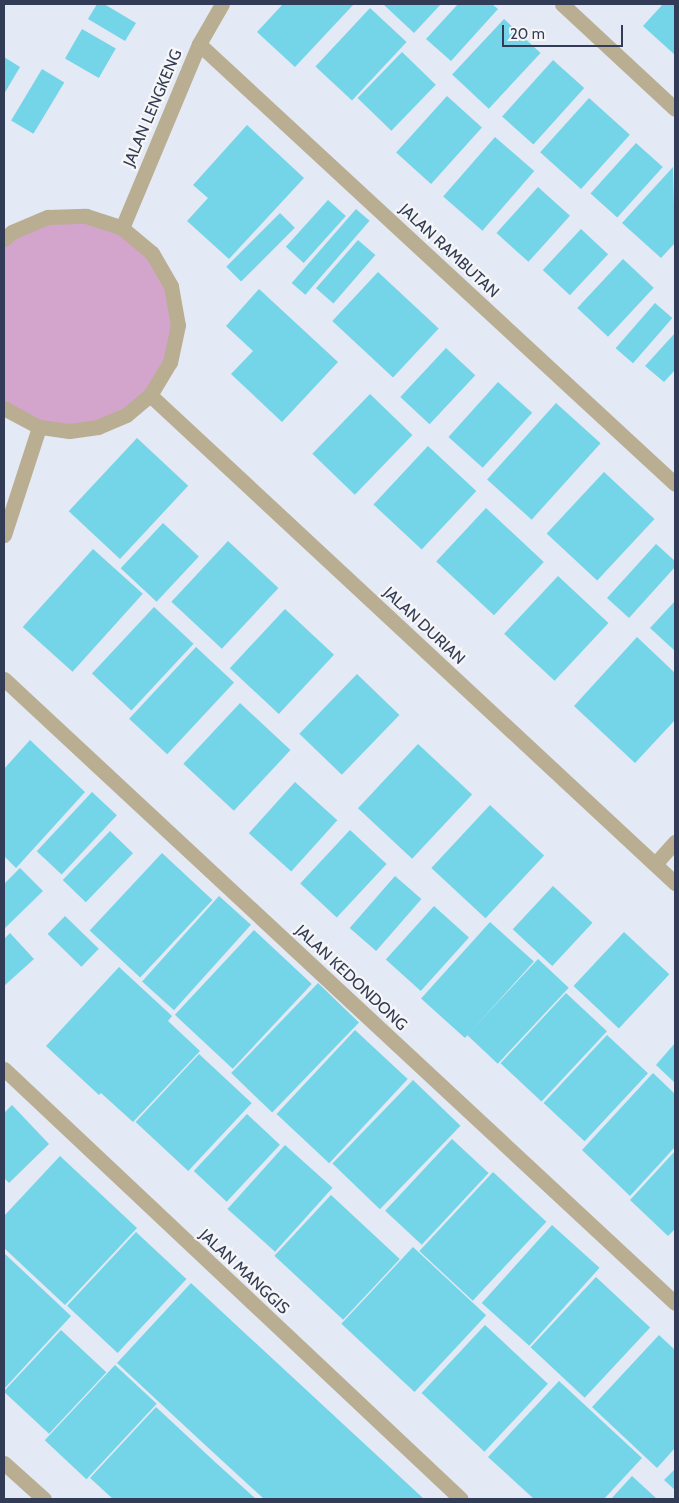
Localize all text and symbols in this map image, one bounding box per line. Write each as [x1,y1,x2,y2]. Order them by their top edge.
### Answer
scale bar [504,15,625,47]
text: 20 m [510,25,545,43]
street label: JALAN LENGKENG [120,46,186,170]
street label: JALAN RAMBUTAN [395,200,503,302]
street label: JALAN DURIAN [379,583,469,669]
street label: JALAN KEDONDONG [291,921,411,1035]
street label: JALAN MANGGIS [195,1226,293,1318]

